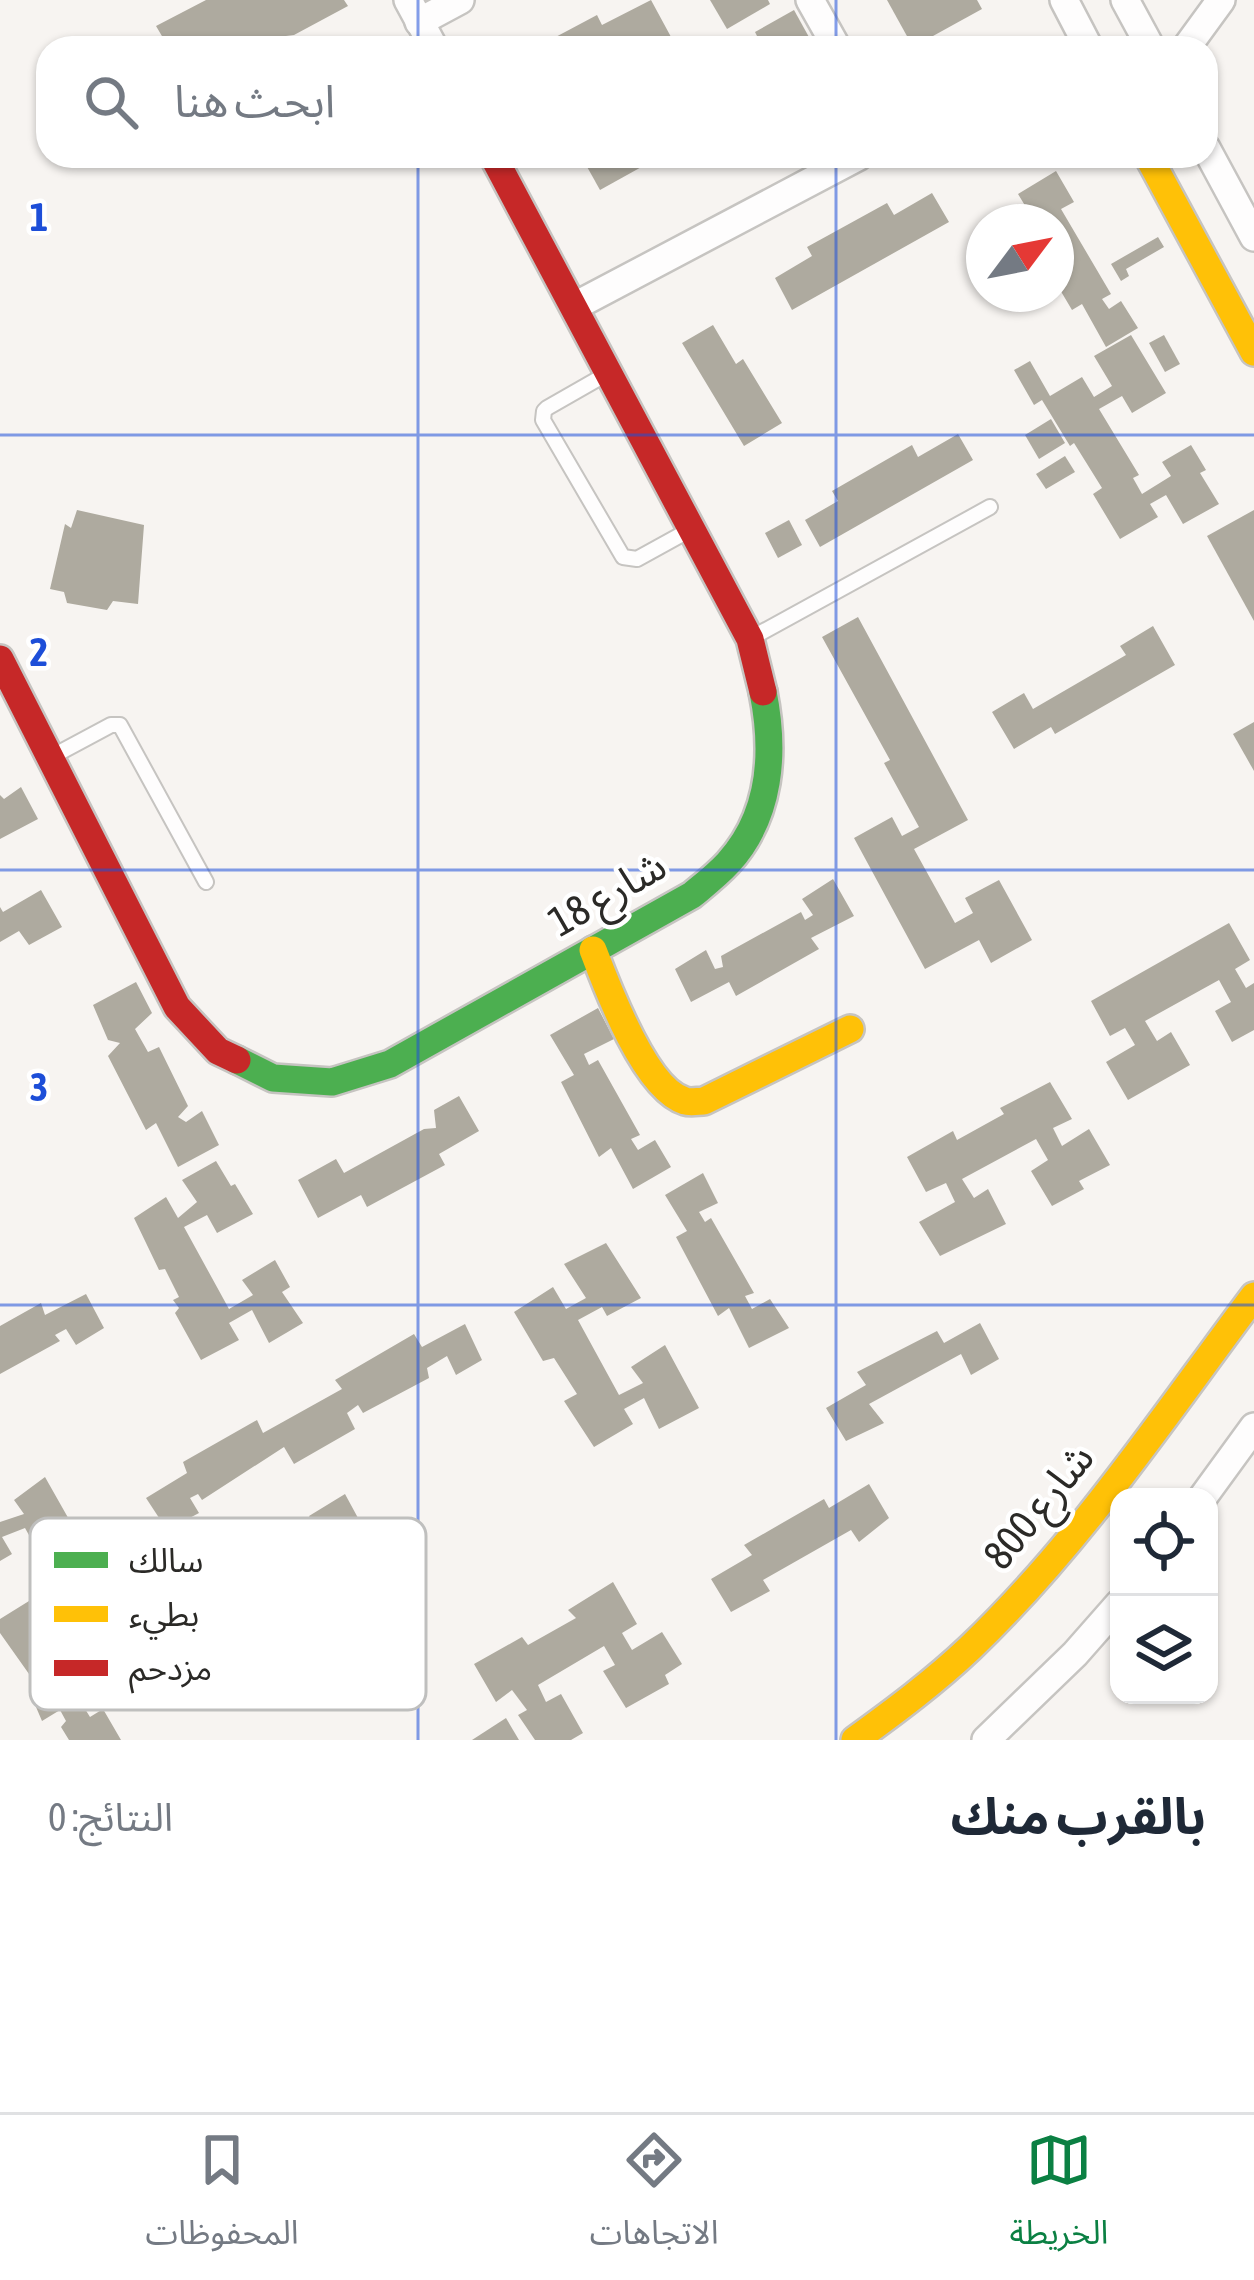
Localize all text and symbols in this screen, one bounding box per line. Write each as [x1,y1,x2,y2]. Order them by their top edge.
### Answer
search box [36,36,1218,168]
icon: search [78,69,144,135]
text: ابحث هنا [174,75,335,127]
text: 1 [30,195,48,239]
north arrow [966,204,1074,312]
text: 2 [30,630,48,674]
street label: شارع 18 [540,840,678,952]
text: 3 [30,1065,48,1109]
street label: شارع 800 [973,1434,1109,1583]
map controls [1110,1488,1218,1704]
button: locate [1110,1488,1218,1596]
legend [30,1518,426,1710]
text: سالك [129,1541,203,1579]
text: بطيء [129,1595,199,1640]
button: layers [1110,1596,1218,1704]
text: مزدحم [129,1649,212,1694]
text: بالقرب منك [950,1786,1206,1845]
text: النتائج: 0 [48,1795,173,1839]
tab: المحفوظات [146,2127,299,2268]
tab: الاتجاهات [590,2127,719,2268]
tab: الخريطة [1010,2127,1108,2268]

